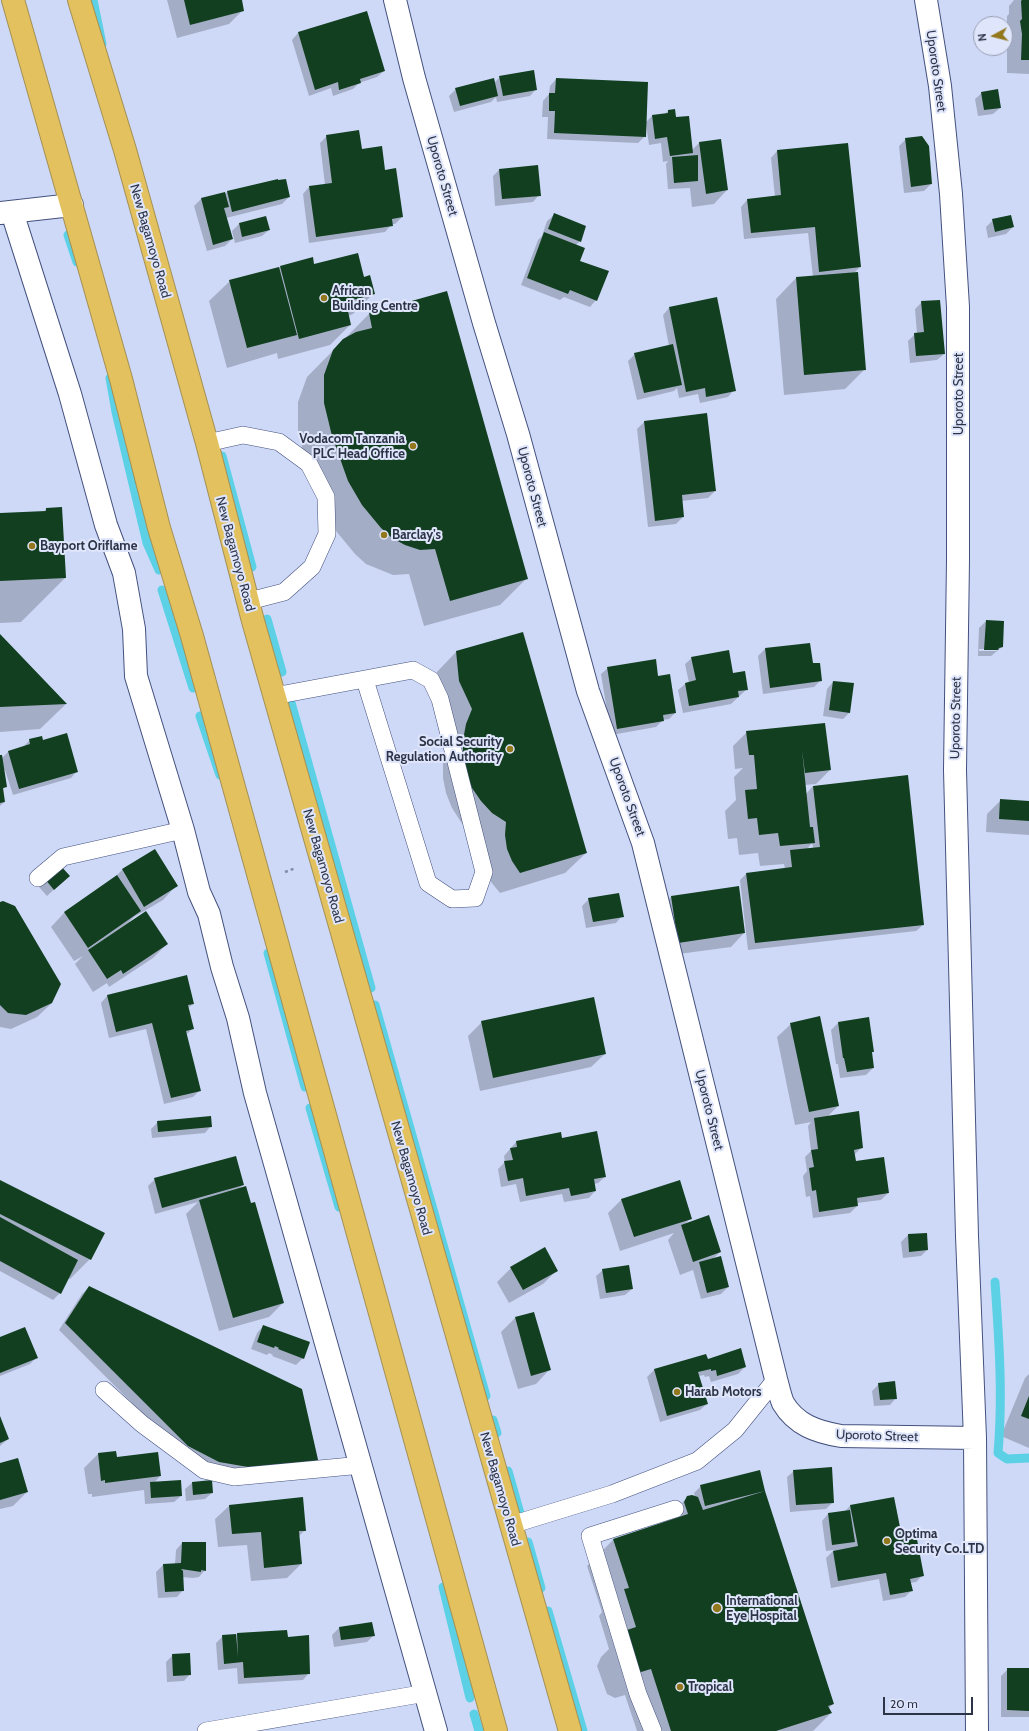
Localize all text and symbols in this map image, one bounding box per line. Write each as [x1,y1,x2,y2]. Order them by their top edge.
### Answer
north arrow [973,16,1013,56]
street label: Uporoto Street [923,29,949,113]
text: N [975,33,990,42]
street label: Uporoto Street [423,134,461,218]
street label: New Bagamoyo Road [126,182,174,300]
place label: African Building Centre [332,283,418,314]
marker: African Building Centre [319,293,329,303]
street label: Uporoto Street [951,353,967,435]
place label: Vodacom Tanzania PLC Head Office [299,431,405,462]
marker: Vodacom Tanzania PLC Head Office [408,441,418,451]
street label: Uporoto Street [514,445,550,529]
street label: New Bagamoyo Road [212,495,258,613]
place label: Barclay's [392,527,441,543]
marker: Barclay's [379,530,389,540]
place label: Bayport Oriflame [40,538,137,554]
marker: Bayport Oriflame [27,541,37,551]
street label: Uporoto Street [947,677,965,759]
place label: Social Security Regulation Authority [386,734,502,765]
marker: Social Security Regulation Authority [505,744,515,754]
street label: Uporoto Street [606,756,648,838]
street label: New Bagamoyo Road [299,807,347,925]
street label: Uporoto Street [691,1068,727,1152]
street label: New Bagamoyo Road [387,1119,435,1237]
place label: Harab Motors [685,1384,762,1400]
marker: Harab Motors [672,1387,682,1397]
street label: Uporoto Street [836,1427,918,1445]
street label: New Bagamoyo Road [476,1430,524,1548]
place label: Optima Security Co.LTD [895,1526,984,1557]
marker: Optima Security Co.LTD [882,1536,892,1546]
place label: International Eye Hospital [726,1593,798,1624]
marker: International Eye Hospital [711,1602,723,1614]
place label: Tropical [688,1679,732,1695]
marker: Tropical [675,1682,685,1692]
scale bar [885,1689,975,1715]
text: 20 m [890,1696,918,1711]

